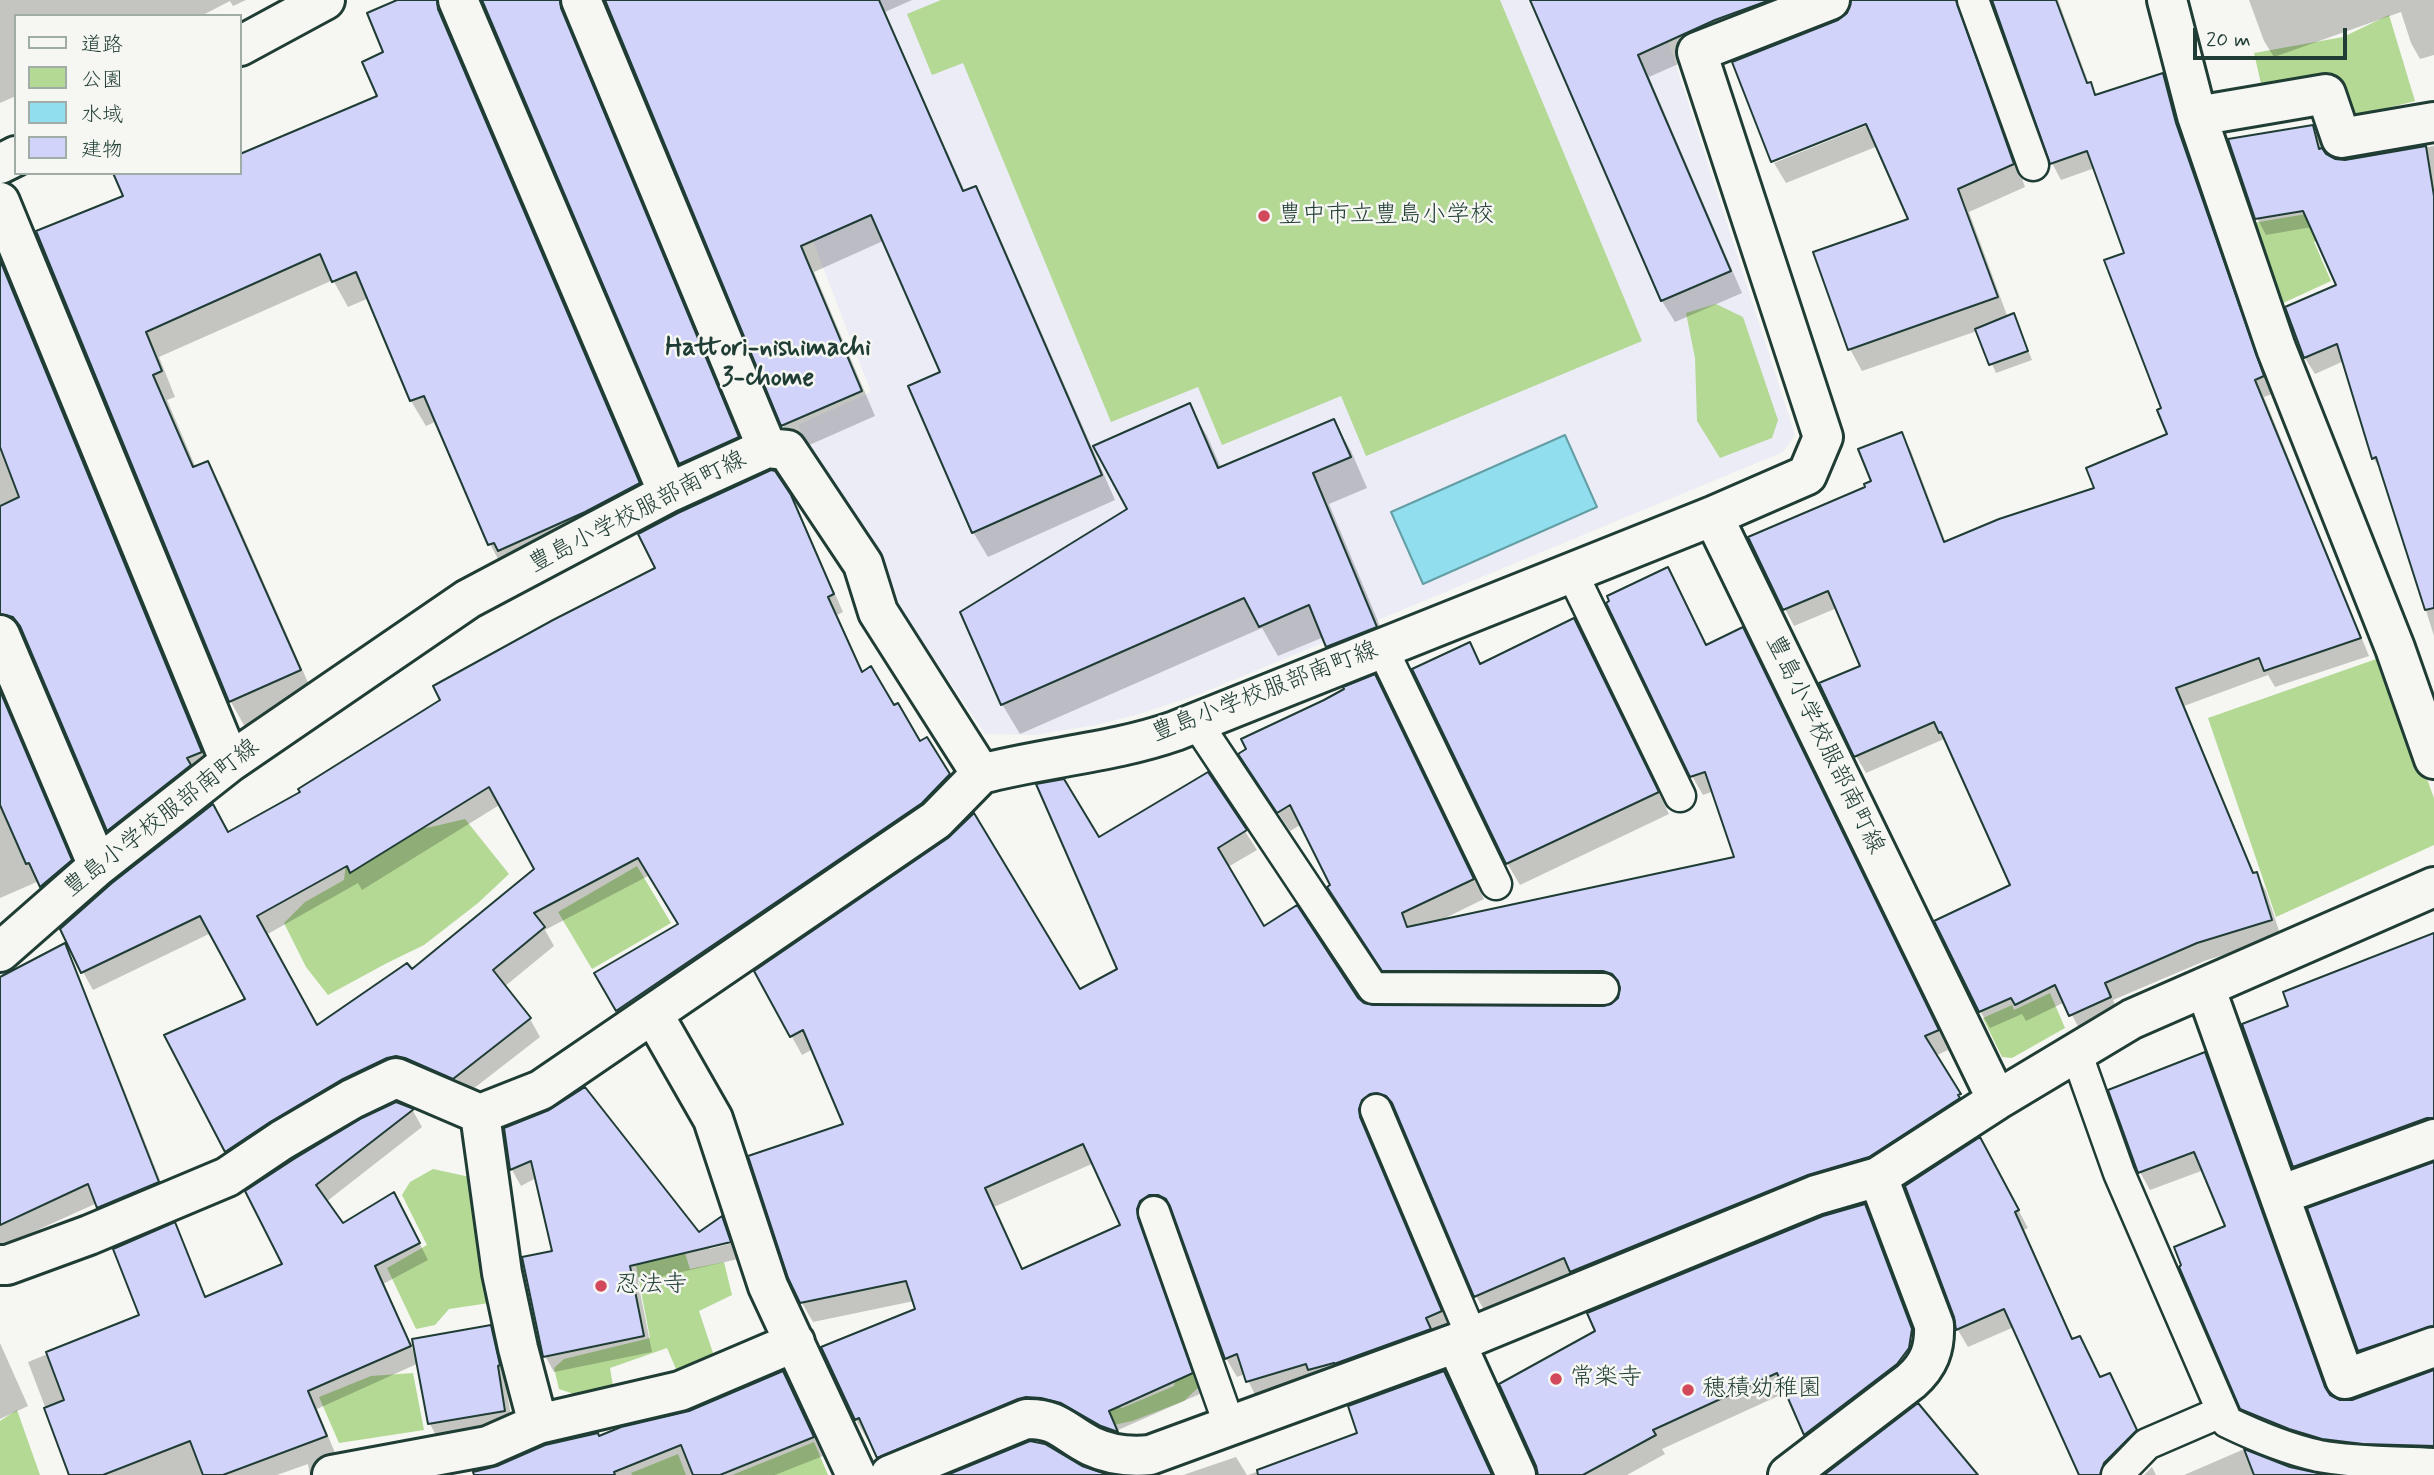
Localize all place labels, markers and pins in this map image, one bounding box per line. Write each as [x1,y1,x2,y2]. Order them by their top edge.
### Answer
place label: 豊中市立豊島小学校 [1278,202,1494,230]
marker: 豊中市立豊島小学校 [1256,208,1272,224]
place label: 忍法寺 [615,1272,687,1300]
marker: 忍法寺 [593,1278,609,1294]
place label: 常楽寺 [1570,1365,1642,1393]
marker: 常楽寺 [1548,1371,1564,1387]
place label: 穂積幼稚園 [1702,1376,1822,1404]
marker: 穂積幼稚園 [1680,1382,1696,1398]

